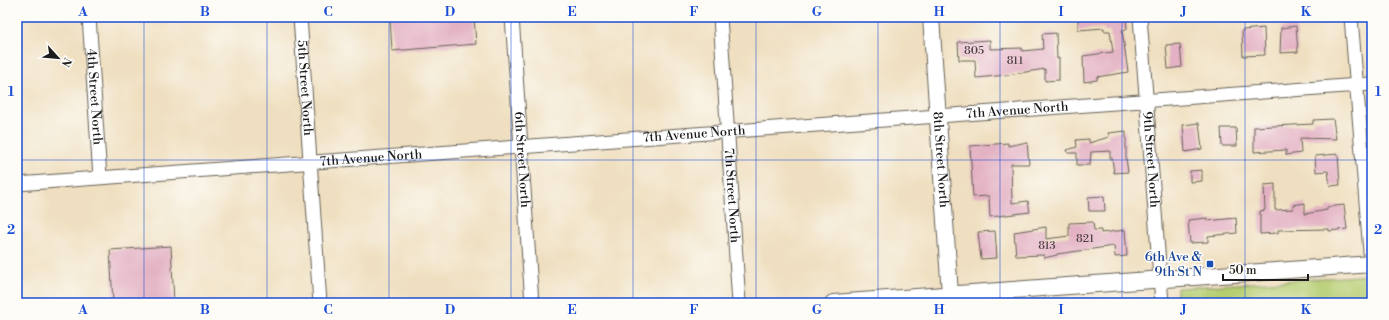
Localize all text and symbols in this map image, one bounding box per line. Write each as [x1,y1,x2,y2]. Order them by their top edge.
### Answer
text: A [77,4,88,20]
text: B [200,4,210,20]
text: C [323,4,333,20]
text: D [445,4,455,20]
text: E [567,4,577,20]
text: F [689,4,699,20]
text: G [812,4,823,20]
text: H [934,4,945,20]
text: I [1058,4,1064,20]
text: J [1179,4,1187,20]
text: K [1301,4,1312,20]
north arrow [38,38,78,78]
street label: 5th Street North [294,40,316,136]
house number: 805 [964,44,984,58]
street label: 4th Street North [83,48,106,146]
house number: 811 [1007,54,1023,68]
text: N [58,55,74,69]
text: 1 [8,84,15,100]
text: 1 [1375,84,1382,100]
street label: 7th Avenue North [965,98,1069,122]
street label: 6th Street North [511,111,533,209]
street label: 8th Street North [929,111,952,209]
street label: 9th Street North [1139,111,1163,209]
street label: 7th Avenue North [642,122,746,146]
street label: 7th Avenue North [319,146,423,170]
street label: 7th Street North [721,148,743,244]
text: 2 [7,222,15,238]
text: 2 [1374,222,1382,238]
house number: 821 [1076,232,1094,246]
house number: 813 [1038,239,1056,253]
place label: 6th Ave & 9th St N [1145,249,1203,280]
scale bar [1223,256,1308,282]
marker: 6th Ave & 9th St N [1205,259,1215,269]
text: 50 m [1229,263,1257,278]
text: A [77,302,88,318]
text: B [200,302,210,318]
text: C [323,302,333,318]
text: D [445,302,455,318]
text: E [567,302,577,318]
text: F [689,302,699,318]
text: G [812,302,823,318]
text: H [934,302,945,318]
text: I [1058,302,1064,318]
text: J [1179,302,1187,318]
text: K [1301,302,1312,318]

